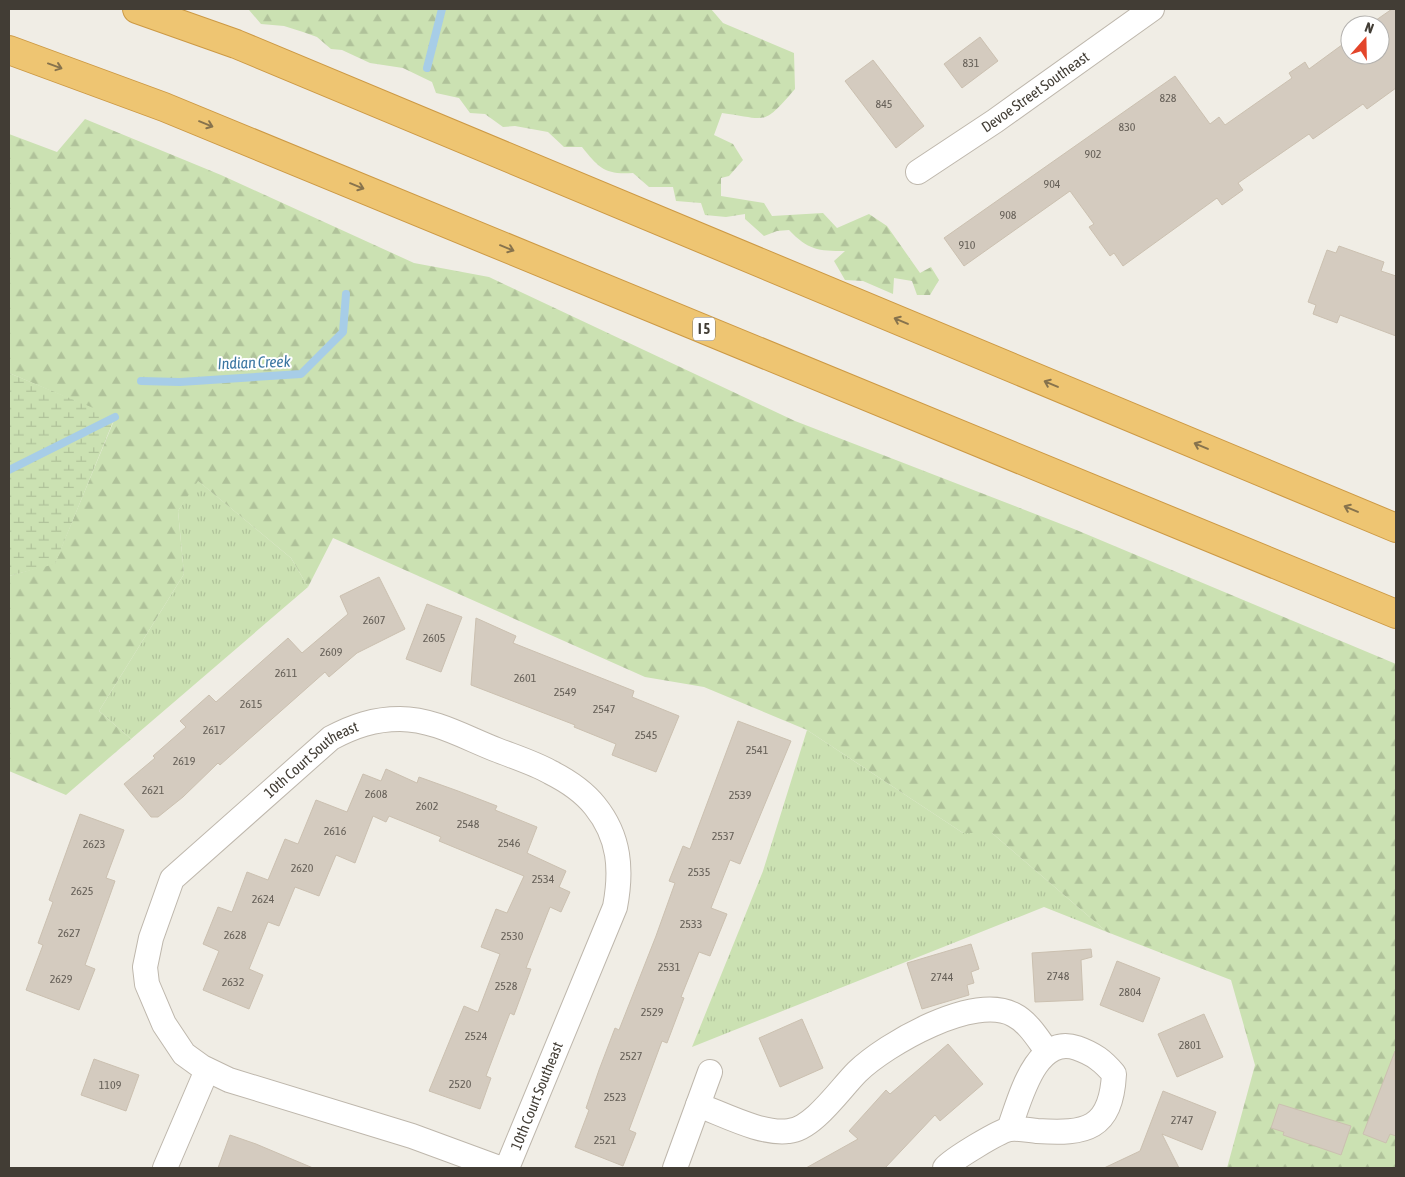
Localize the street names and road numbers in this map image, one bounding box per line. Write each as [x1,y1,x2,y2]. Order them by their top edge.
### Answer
street label: Devoe Street Southeast [978,48,1092,136]
road number: I 5 [693,318,715,340]
street label: 10th Court Southeast [261,718,360,801]
street label: 10th Court Southeast [507,1039,566,1152]

